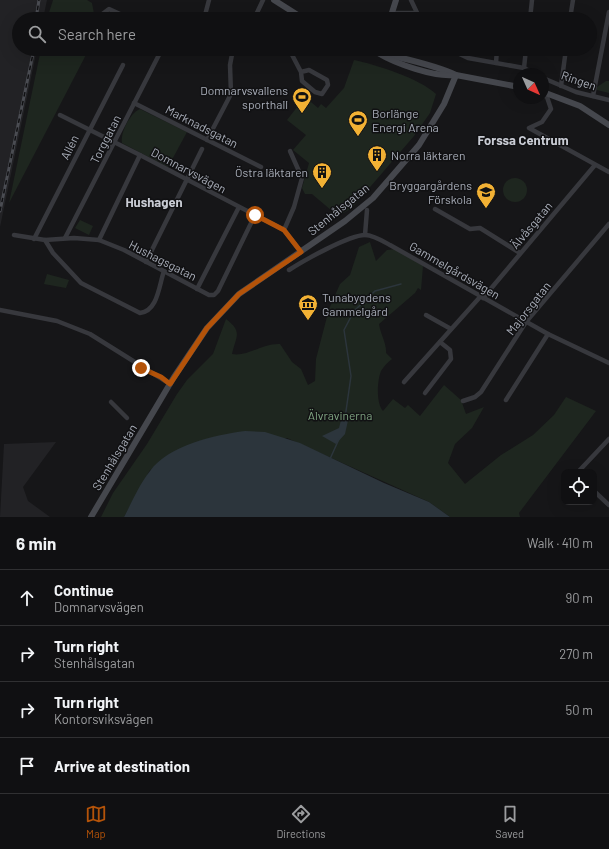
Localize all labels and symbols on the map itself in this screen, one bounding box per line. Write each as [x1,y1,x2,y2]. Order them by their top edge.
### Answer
street label: Ringen [560,67,598,93]
north arrow [513,68,549,104]
place label: Domnarvsvallens sporthall [200,83,288,111]
sports icon: Domnarvsvallens sporthall [291,86,313,114]
street label: Marknadsgatan [163,102,241,150]
place label: Borlänge Energi Arena [372,106,439,134]
sports icon: Borlänge Energi Arena [347,109,369,137]
street label: Torggatan [87,112,123,166]
street label: Allén [57,132,81,162]
district label: Forssa Centrum [477,132,569,148]
street label: Domnarvsvägen [149,144,229,196]
building icon: Norra läktaren [366,144,388,172]
place label: Norra läktaren [391,148,465,162]
building icon: Östra läktaren [311,161,333,189]
place label: Östra läktaren [235,165,308,179]
place label: Bryggargårdens Förskola [389,178,472,206]
street label: Stenhålsgatan [305,180,371,238]
school or university icon: Bryggargårdens Förskola [475,181,497,209]
district label: Hushagen [125,194,183,210]
street label: Älvåsgatan [507,199,555,251]
route start [246,206,264,224]
street label: Hushagsgatan [127,237,199,283]
street label: Gammelgårdsvägen [407,238,503,302]
street label: Majorsgatan [503,279,553,337]
place label: Tunabygdens Gammelgård [322,290,391,318]
museum icon: Tunabygdens Gammelgård [297,293,319,321]
route end [132,359,150,377]
park label: Älvravinerna [308,408,372,422]
street label: Stenhålsgatan [89,421,139,493]

